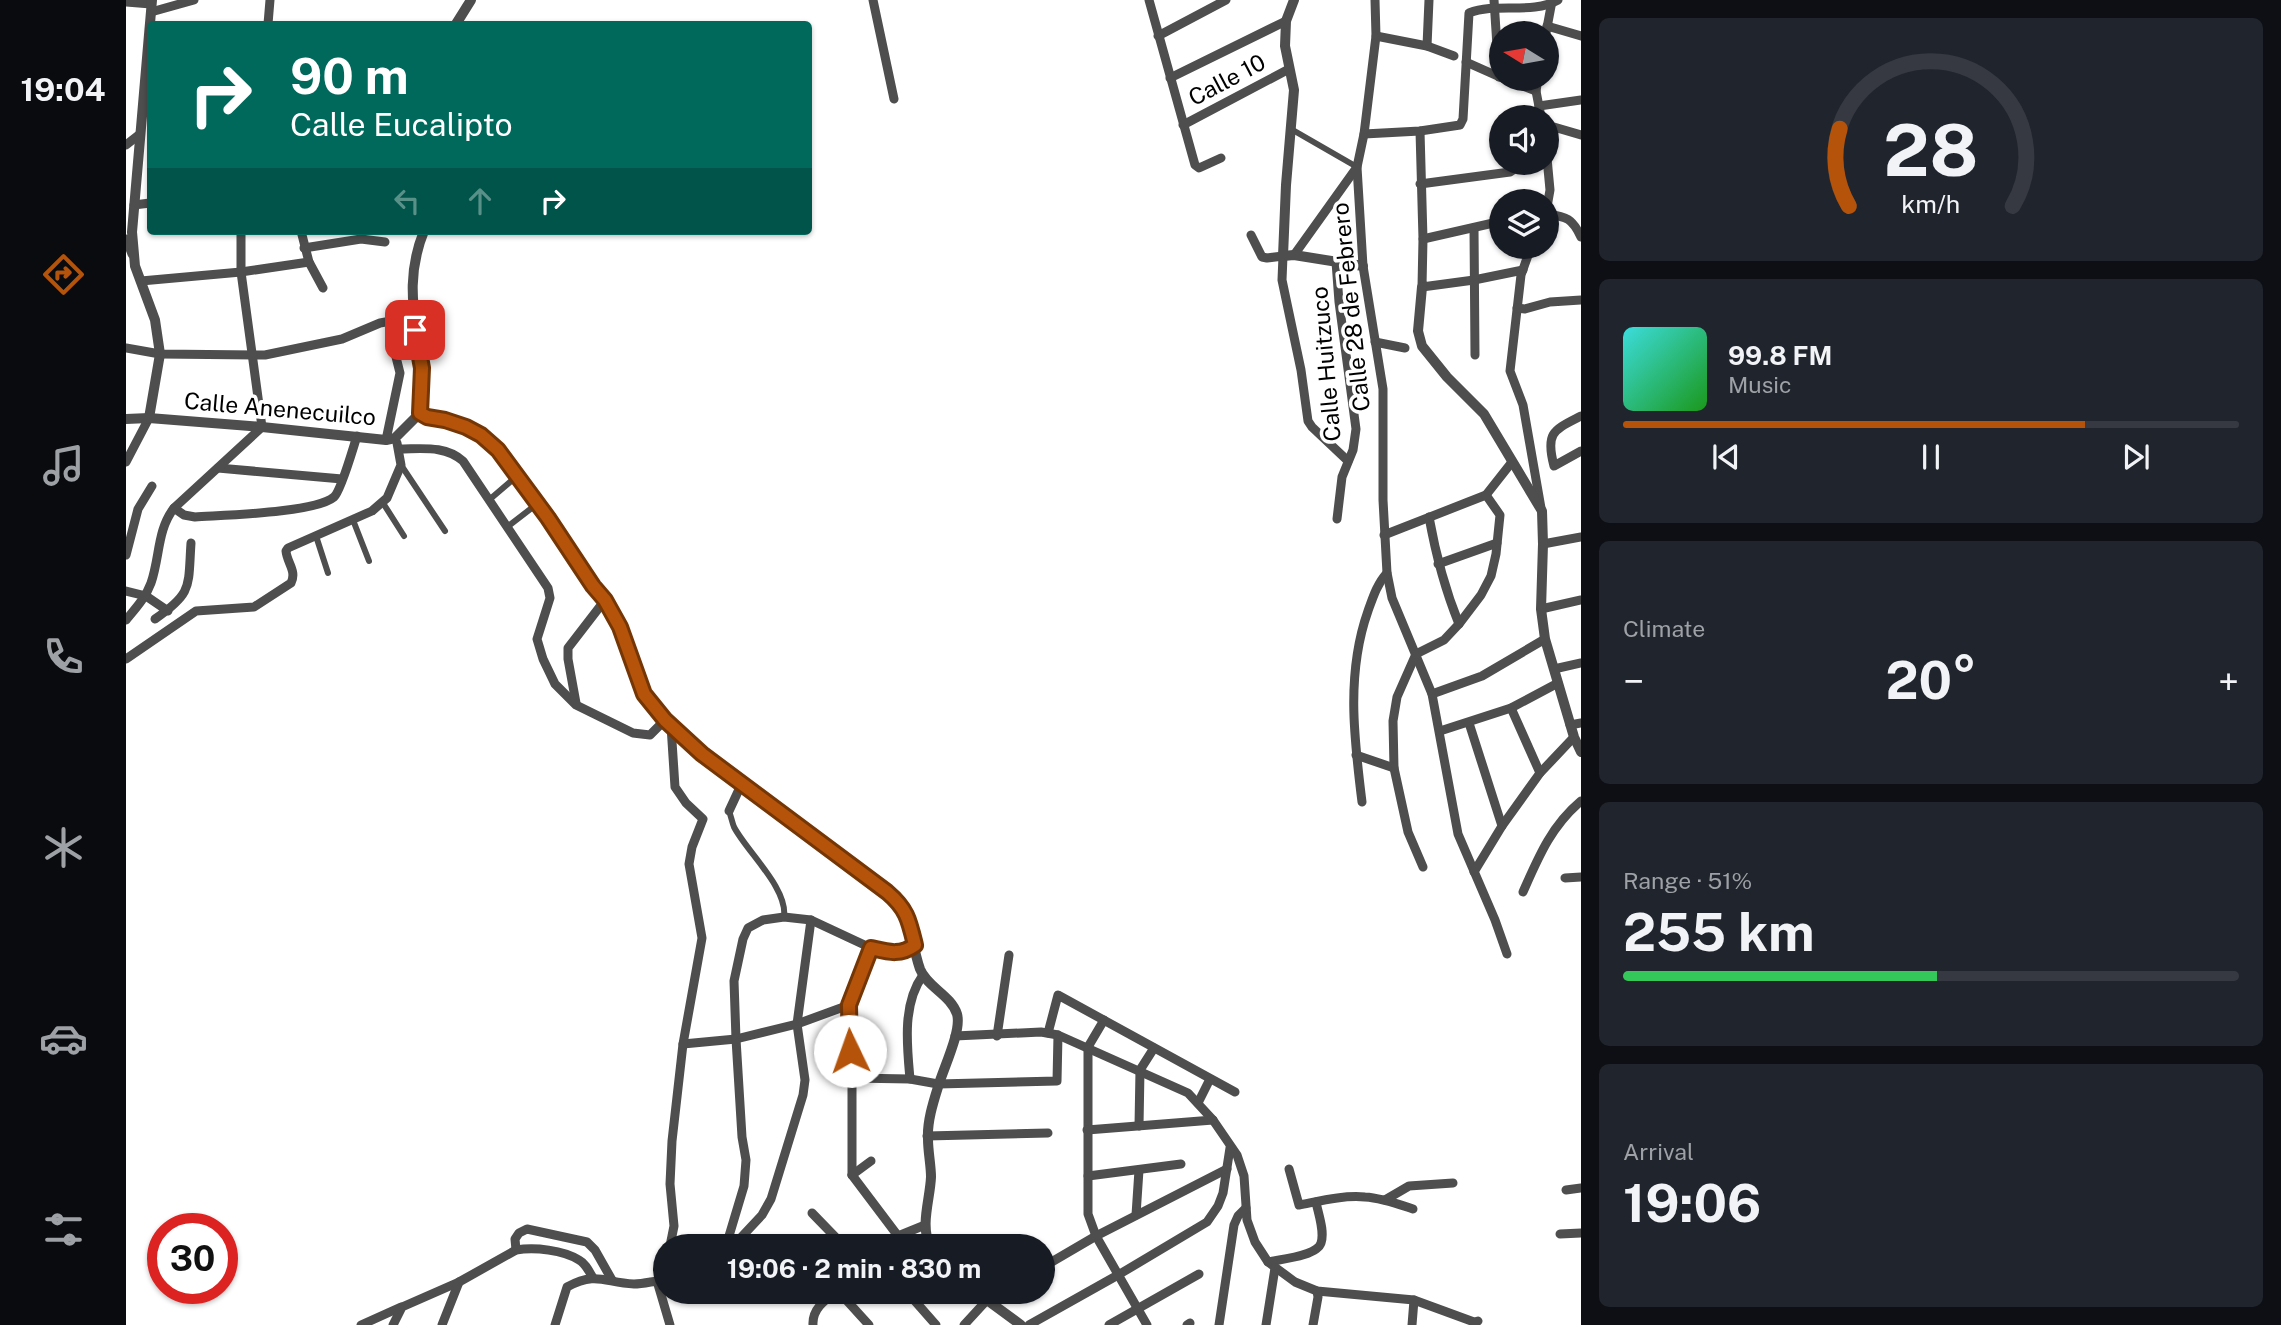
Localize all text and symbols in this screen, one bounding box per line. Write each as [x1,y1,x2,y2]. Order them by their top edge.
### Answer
north arrow [1489,21,1559,91]
map controls [1489,21,1559,259]
text: 90 m [290,47,409,105]
street label: Calle 10 [1184,48,1270,111]
icon: right [175,49,266,140]
text: 19:04 [21,71,105,108]
button: sound [1489,105,1559,175]
text: Calle Eucalipto [290,106,513,143]
text: 28 [1883,107,1979,192]
icon: left [388,182,426,220]
icon: ahead [461,182,499,220]
icon: right [534,182,572,220]
button: layers [1489,189,1559,259]
text: km/h [1902,189,1960,219]
street label: Calle 28 de Febrero [1326,201,1375,413]
icon: directions [39,250,88,299]
street label: Calle Huitzuco [1305,285,1346,443]
pin [385,300,445,360]
icon: arrive [396,311,434,349]
text: 99.8 FM [1728,340,1832,371]
text: Music [1728,371,1792,398]
street label: Calle Anenecuilco [183,387,377,430]
icon: previous [1707,438,1745,476]
icon: pause [1912,438,1950,476]
icon: next [2117,438,2155,476]
icon: music [39,441,88,490]
text: Climate [1623,615,1705,642]
icon: phone [39,632,88,681]
text: 20° [1885,650,1977,711]
text: − [1623,659,1644,704]
text: + [2218,659,2239,704]
icon: climate [39,823,88,872]
text: Range · 51% [1623,867,1752,894]
text: 255 km [1623,902,1815,963]
icon: car [39,1014,88,1063]
position arrow [813,1014,887,1088]
text: Arrival [1623,1138,1694,1165]
text: 19:06 [1623,1173,1761,1234]
icon: filters [39,1205,88,1254]
speed limit sign: 30 [147,1213,238,1304]
text: 19:06 · 2 min · 830 m [727,1253,981,1284]

